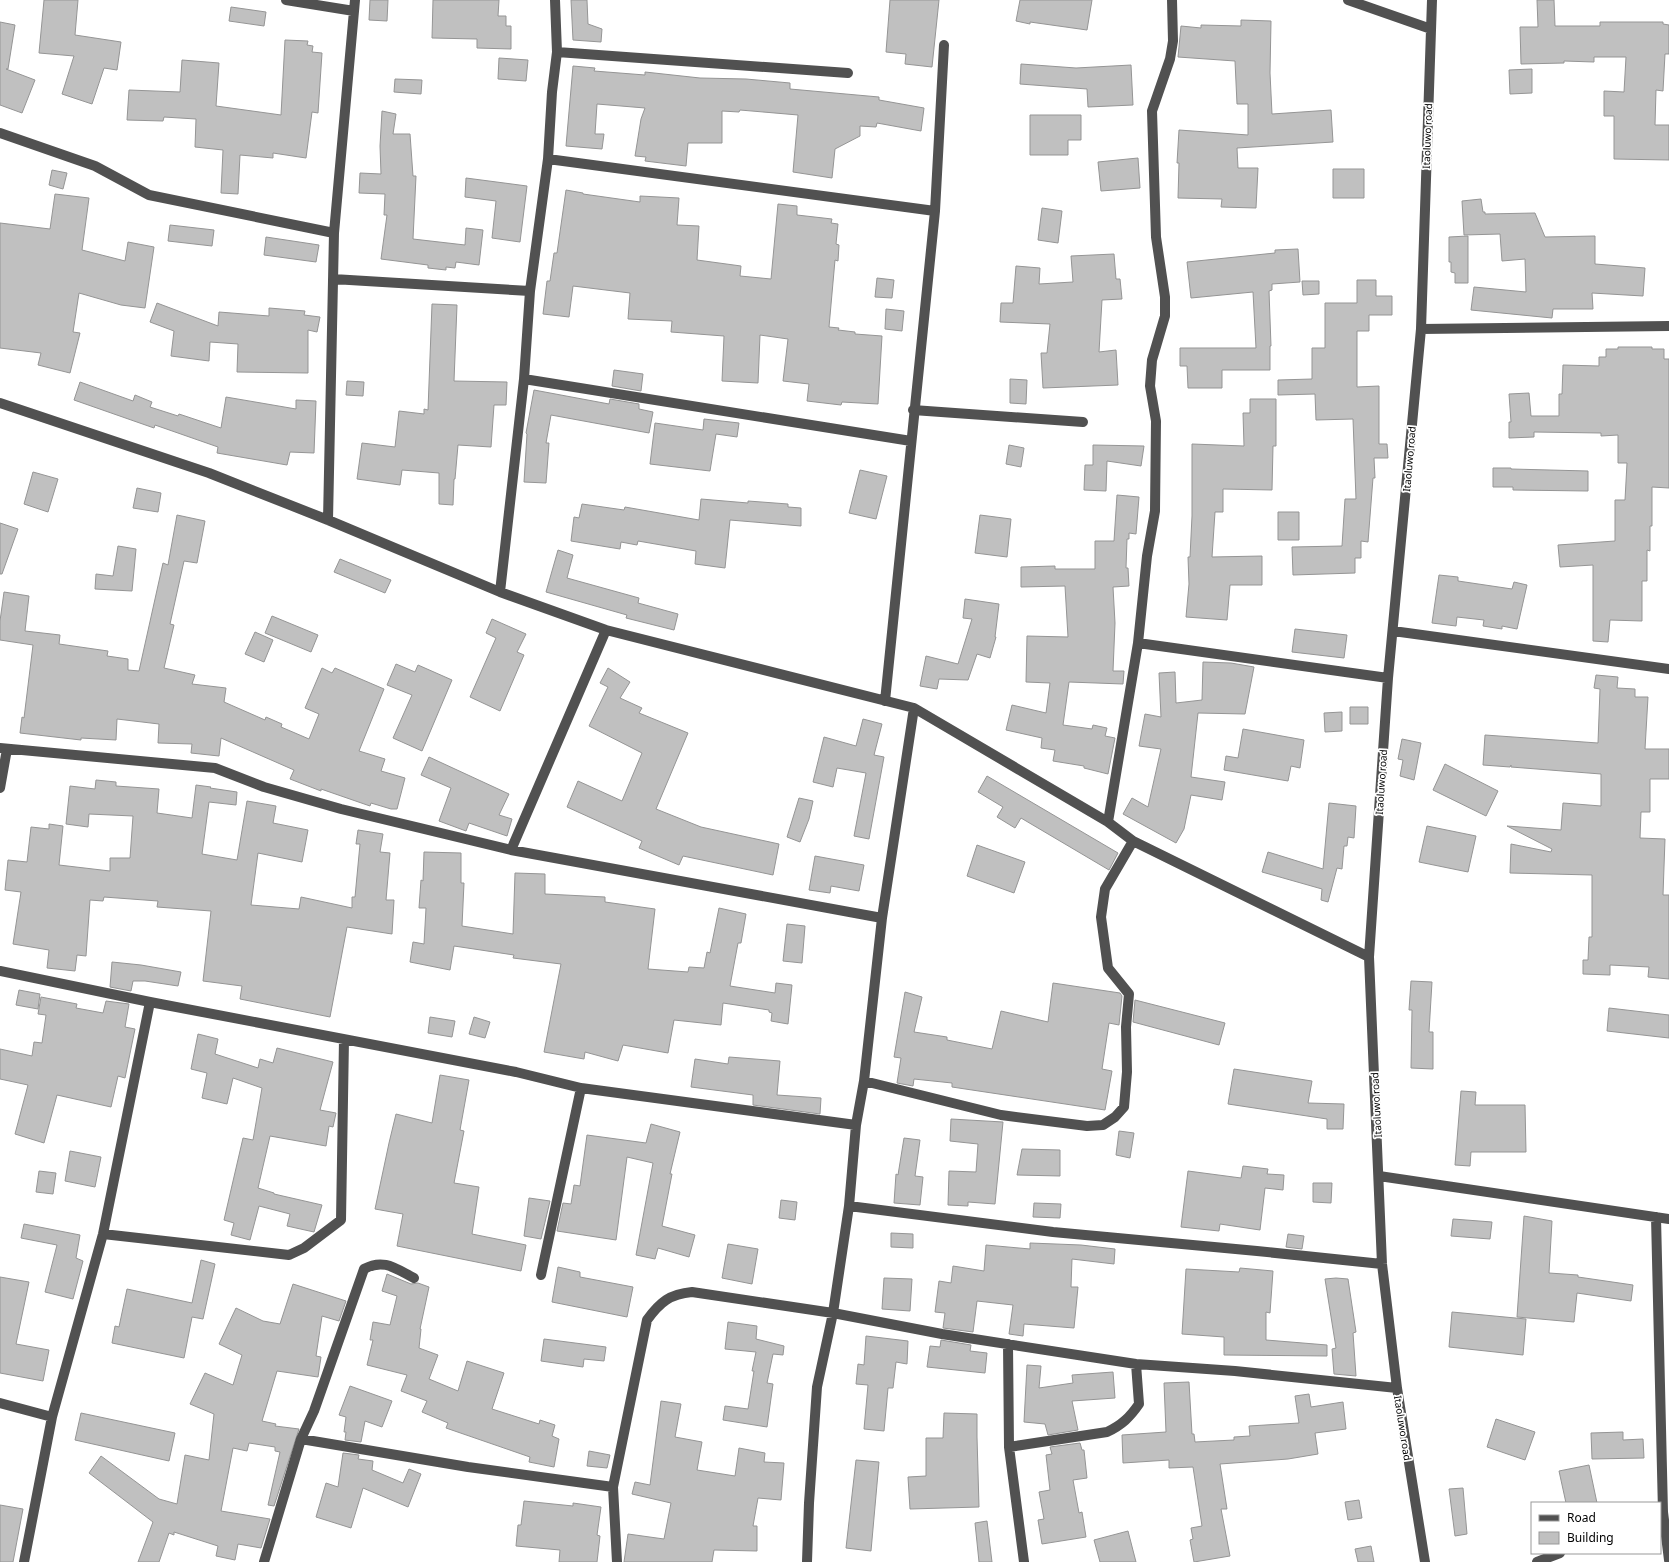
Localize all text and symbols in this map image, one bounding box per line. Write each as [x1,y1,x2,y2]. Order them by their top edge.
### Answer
street label: Itaoluwo road [1419,103,1435,169]
street label: Itaoluwo road [1399,426,1419,492]
street label: Itaoluwo road [1372,749,1390,815]
street label: Itaoluwo road [1367,1072,1385,1138]
street label: Itaoluwo road [1391,1394,1415,1462]
legend [1531,1502,1661,1554]
text: Road [1567,1509,1596,1526]
text: Building [1567,1529,1614,1546]

